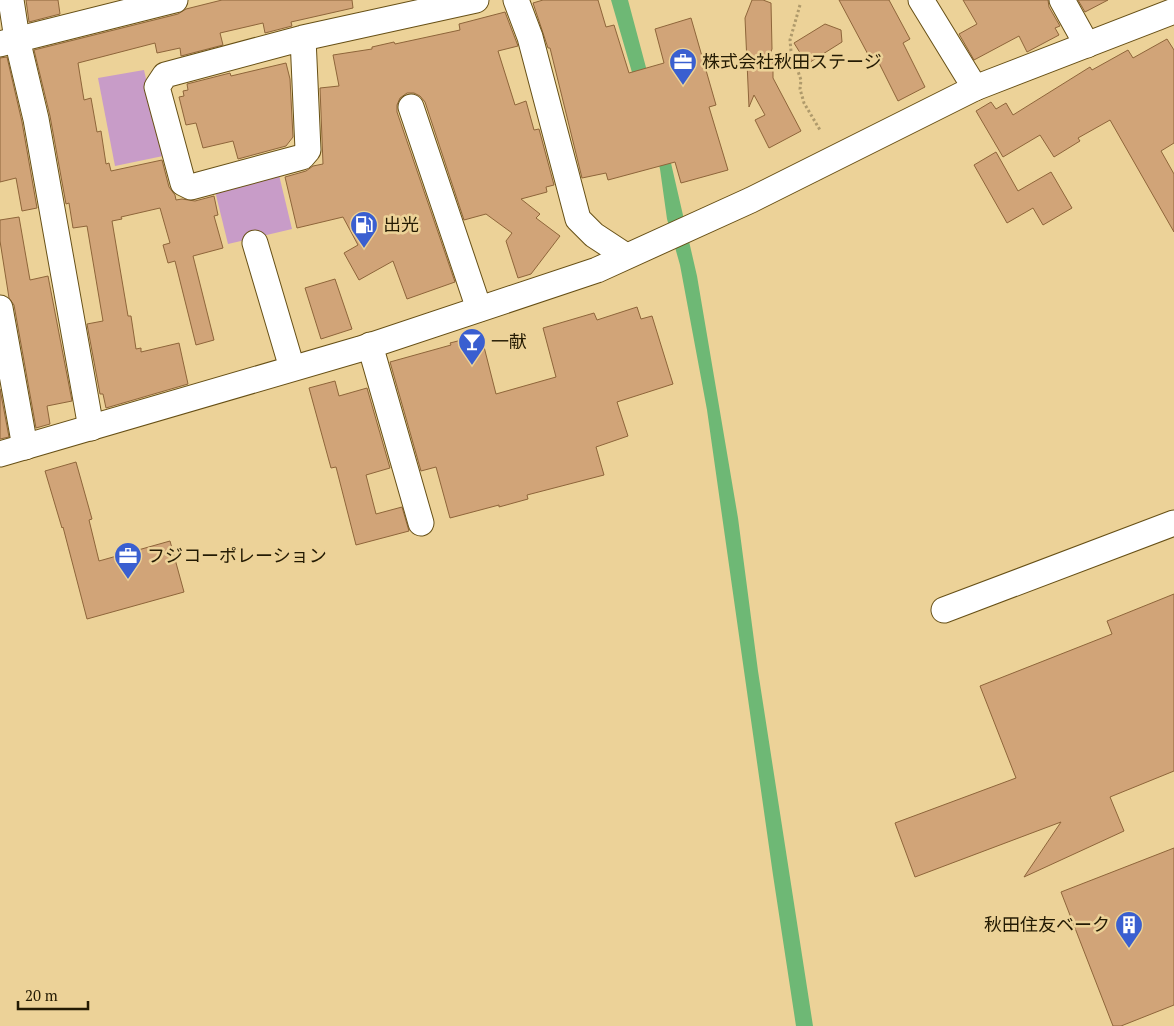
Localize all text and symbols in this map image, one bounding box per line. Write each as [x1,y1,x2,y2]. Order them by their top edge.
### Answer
office icon: 株式会社秋田ステージ [668,47,698,86]
place label: 株式会社秋田ステージ [702,49,882,73]
fuel station icon: 出光 [349,210,379,249]
place label: 出光 [383,212,419,236]
bar icon: 一献 [457,327,487,366]
place label: 一献 [491,329,527,353]
office icon: フジコーポレーション [113,541,143,580]
place label: フジコーポレーション [147,543,327,567]
building icon: 秋田住友ベーク [1114,910,1144,949]
place label: 秋田住友ベーク [984,912,1110,936]
scale bar [18,978,88,1010]
text: 20 m [25,985,58,1005]

